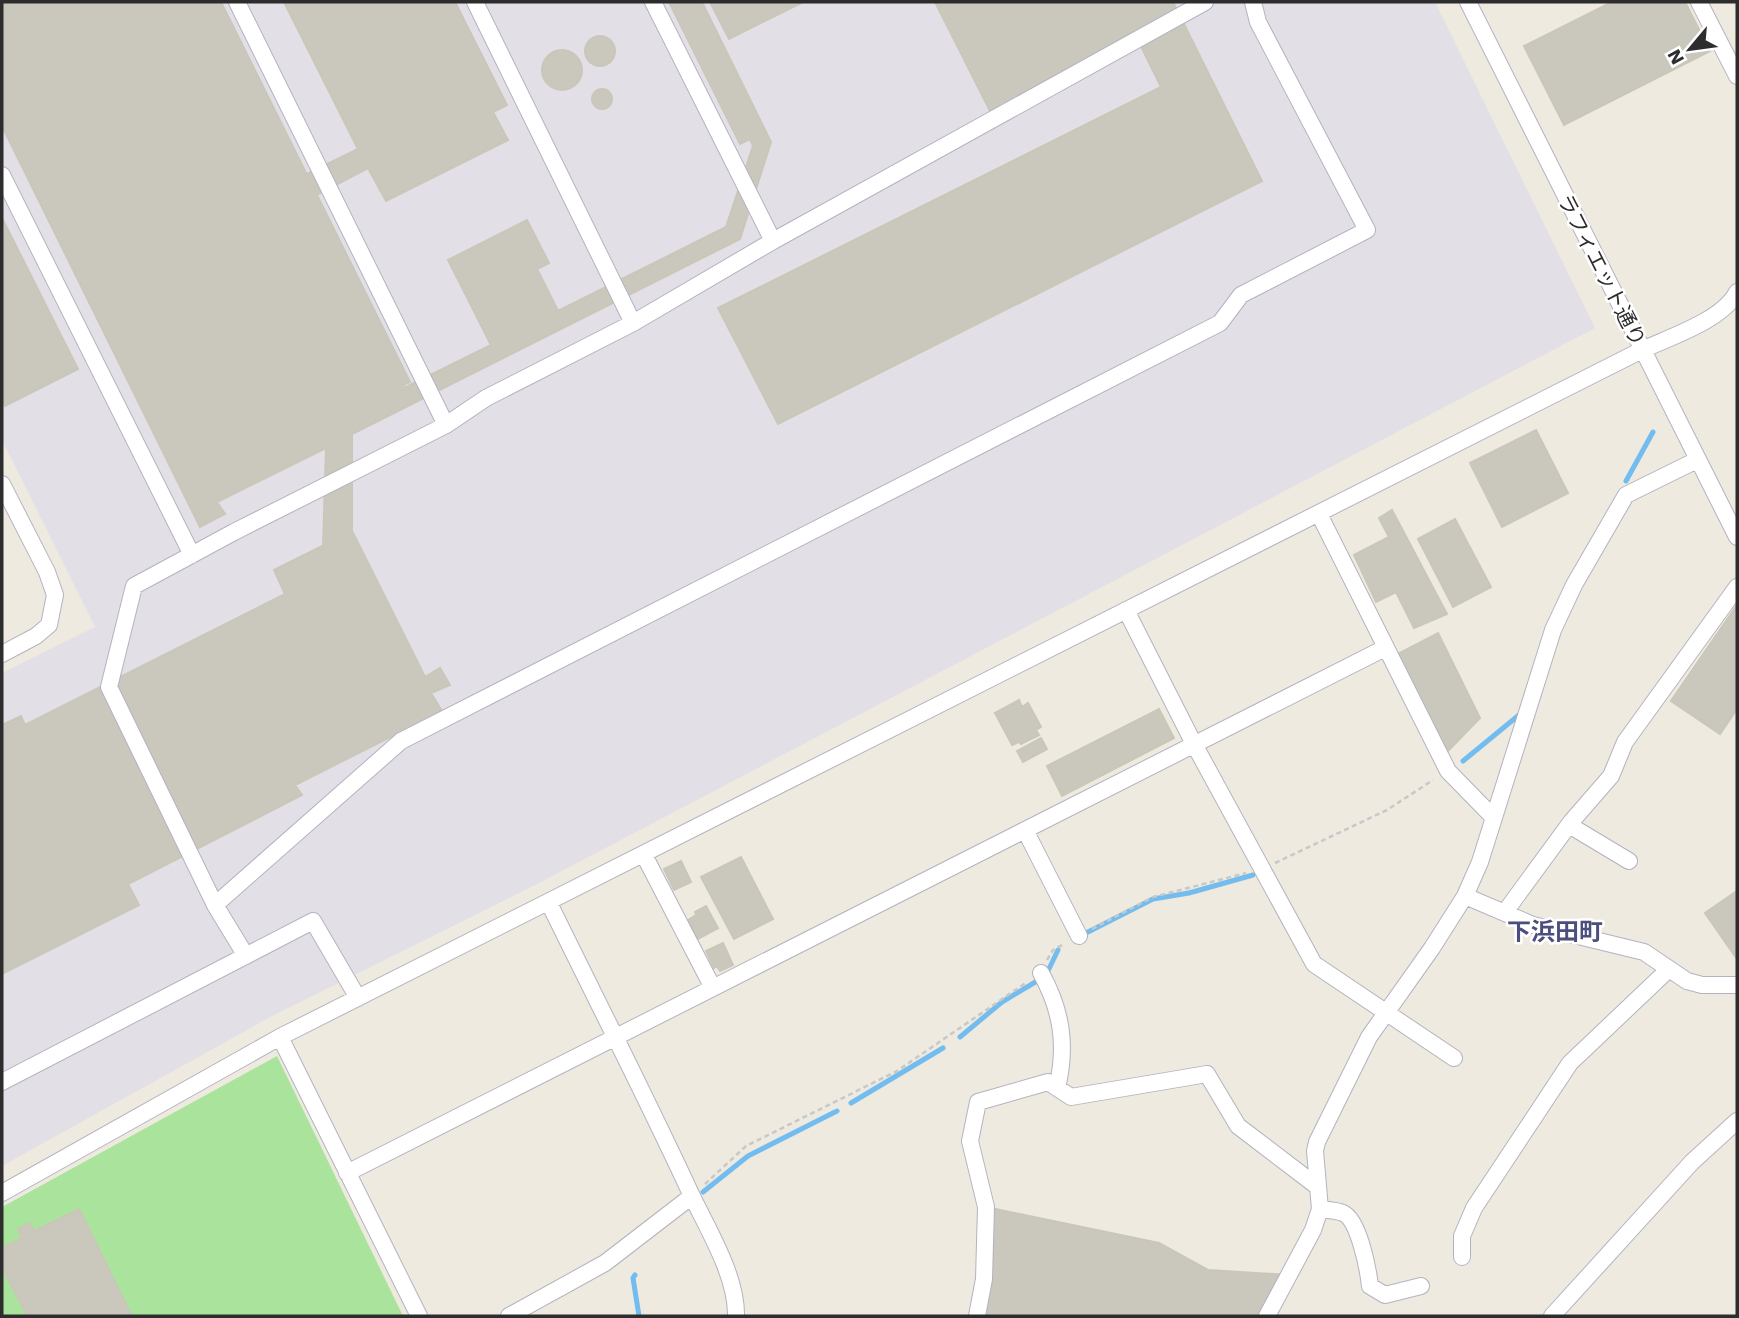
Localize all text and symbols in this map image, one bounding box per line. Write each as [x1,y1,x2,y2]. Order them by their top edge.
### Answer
north arrow [1655,14,1725,84]
text: N [1662,45,1689,69]
street label: ラフィエット通り [1553,190,1651,350]
district label: 下浜田町 [1507,918,1603,946]

